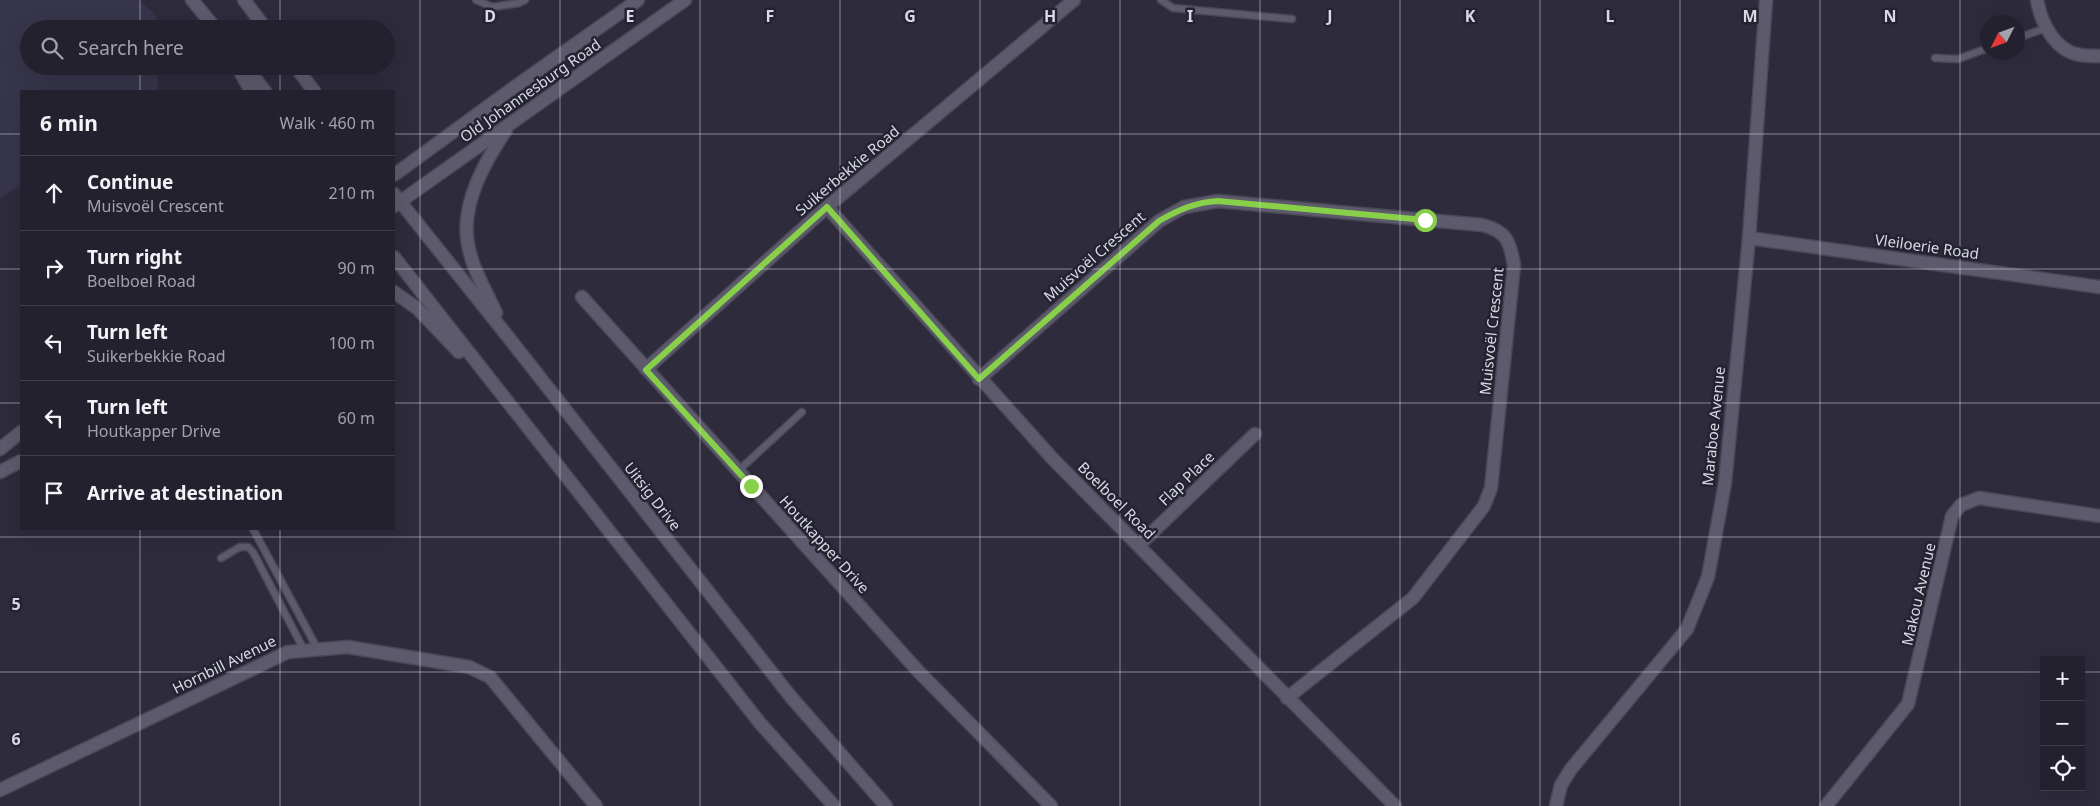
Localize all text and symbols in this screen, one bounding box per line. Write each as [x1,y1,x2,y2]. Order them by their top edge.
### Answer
text: D [484,5,496,27]
text: E [626,5,635,27]
text: F [766,5,774,27]
text: G [904,5,916,27]
text: H [1044,5,1056,27]
text: I [1187,5,1193,27]
text: J [1325,5,1333,27]
text: K [1465,5,1476,27]
text: L [1606,5,1615,27]
text: M [1742,5,1758,27]
text: N [1883,5,1897,27]
north arrow [1980,15,2025,60]
search box [20,20,395,75]
icon: search [38,34,66,62]
street label: Old Johannesburg Road [456,34,604,146]
text: Search here [78,35,184,61]
text: 6 min [40,109,98,137]
text: Walk · 460 m [280,112,375,134]
street label: Suikerbekkie Road [791,121,903,219]
text: Continue [87,169,173,195]
icon: ahead [40,179,68,207]
text: 210 m [328,182,375,204]
text: Muisvoël Crescent [87,195,224,217]
street label: Muisvoël Crescent [1039,206,1149,306]
route start [1414,209,1437,232]
street label: Vleiloerie Road [1874,229,1980,263]
text: Turn right [87,244,182,270]
icon: right [40,254,68,282]
text: 90 m [338,257,375,279]
street label: Muisvoël Crescent [1474,266,1508,396]
text: Boelboel Road [87,270,196,292]
text: Turn left [87,319,168,345]
icon: left [40,329,68,357]
text: 100 m [328,332,375,354]
text: Suikerbekkie Road [87,345,226,367]
street label: Maraboe Avenue [1697,365,1729,487]
text: Turn left [87,394,168,420]
icon: left [40,404,68,432]
text: 60 m [338,407,375,429]
text: Houtkapper Drive [87,420,221,442]
street label: Flap Place [1154,446,1218,510]
street label: Boelboel Road [1074,457,1160,543]
street label: Uitsig Drive [620,458,686,534]
route end [740,475,763,498]
icon: arrive [40,479,68,507]
text: Arrive at destination [87,480,283,506]
street label: Houtkapper Drive [776,491,874,597]
street label: Makou Avenue [1896,541,1940,647]
text: 5 [11,593,21,615]
street label: Hornbill Avenue [169,630,279,698]
map controls [2040,656,2085,791]
button: + [2040,656,2085,701]
button: − [2040,701,2085,746]
text: 6 [11,728,21,750]
button: locate [2040,746,2085,791]

